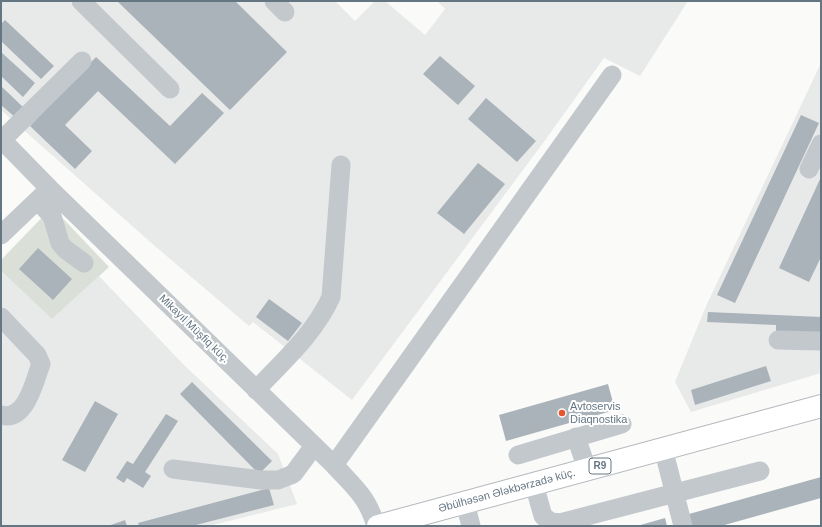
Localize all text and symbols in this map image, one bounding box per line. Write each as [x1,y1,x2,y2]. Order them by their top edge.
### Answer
street label: Mikayıl Müşfiq küç. [156,292,232,366]
place label: Avtoservis Diaqnostika [570,400,627,426]
marker: Avtoservis Diaqnostika [557,408,567,418]
road number: R9 [589,458,611,474]
street label: Əbülhəsən Ələkbərzadə küç. [437,466,577,516]

